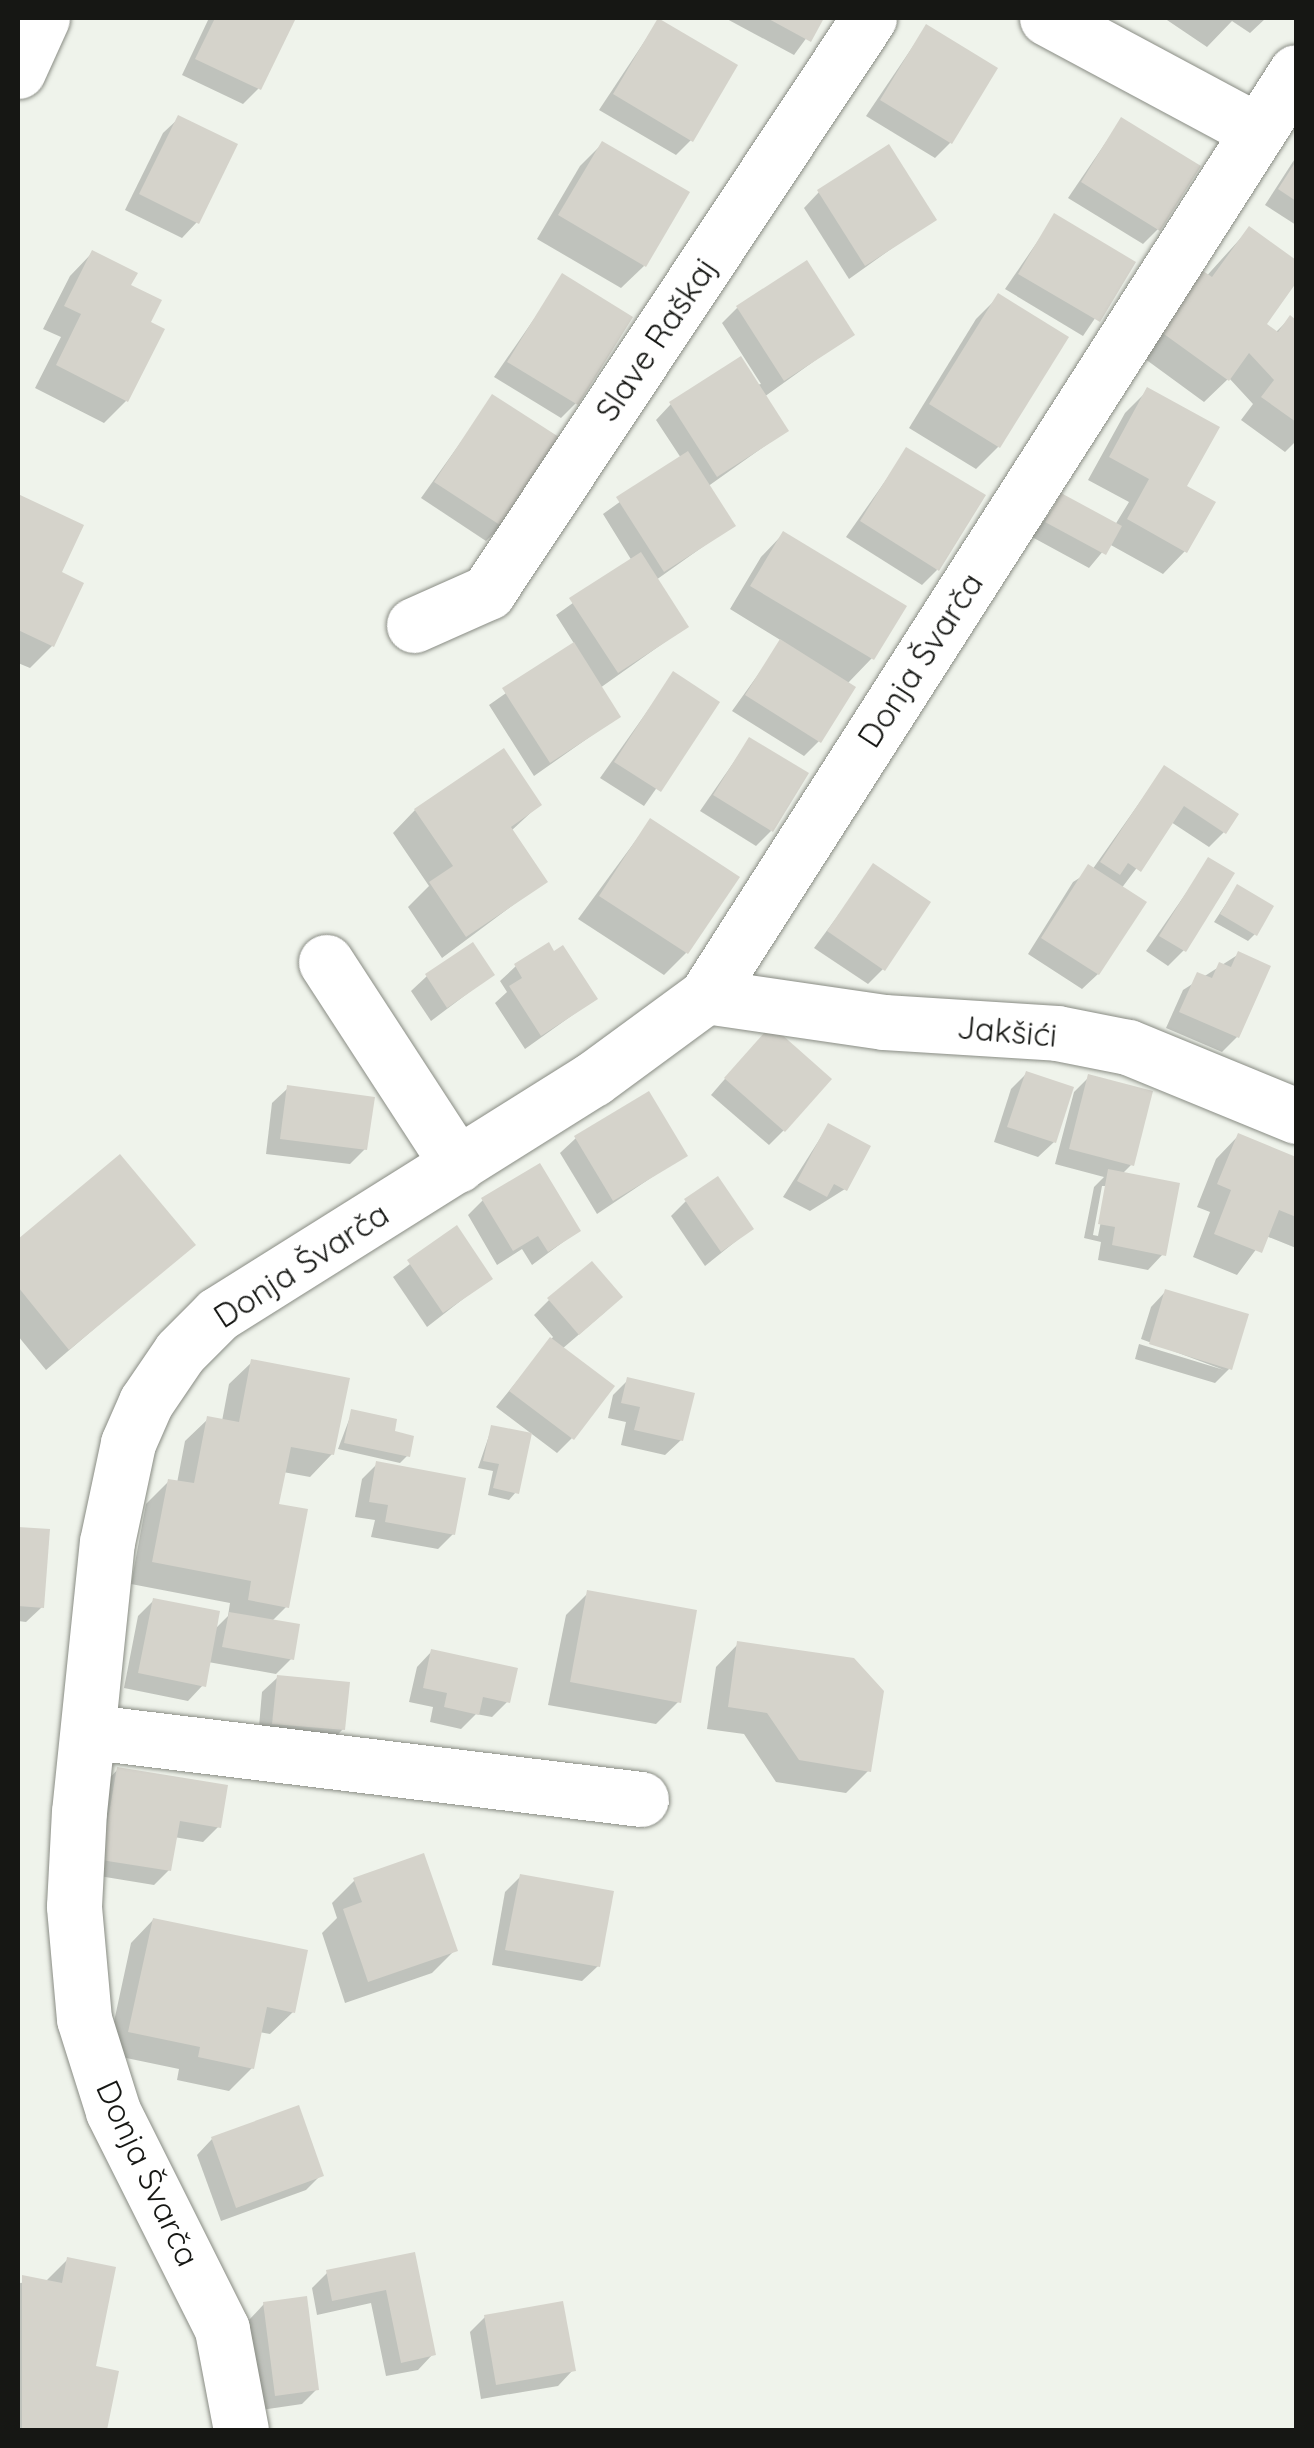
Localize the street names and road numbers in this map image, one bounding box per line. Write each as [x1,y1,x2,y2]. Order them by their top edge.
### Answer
street label: Slave Raškaj [587,250,725,428]
street label: Donja Švarča [849,566,991,754]
street label: Jakšići [955,1008,1059,1054]
street label: Donja Švarča [207,1194,395,1336]
street label: Donja Švarča [88,2074,208,2272]

